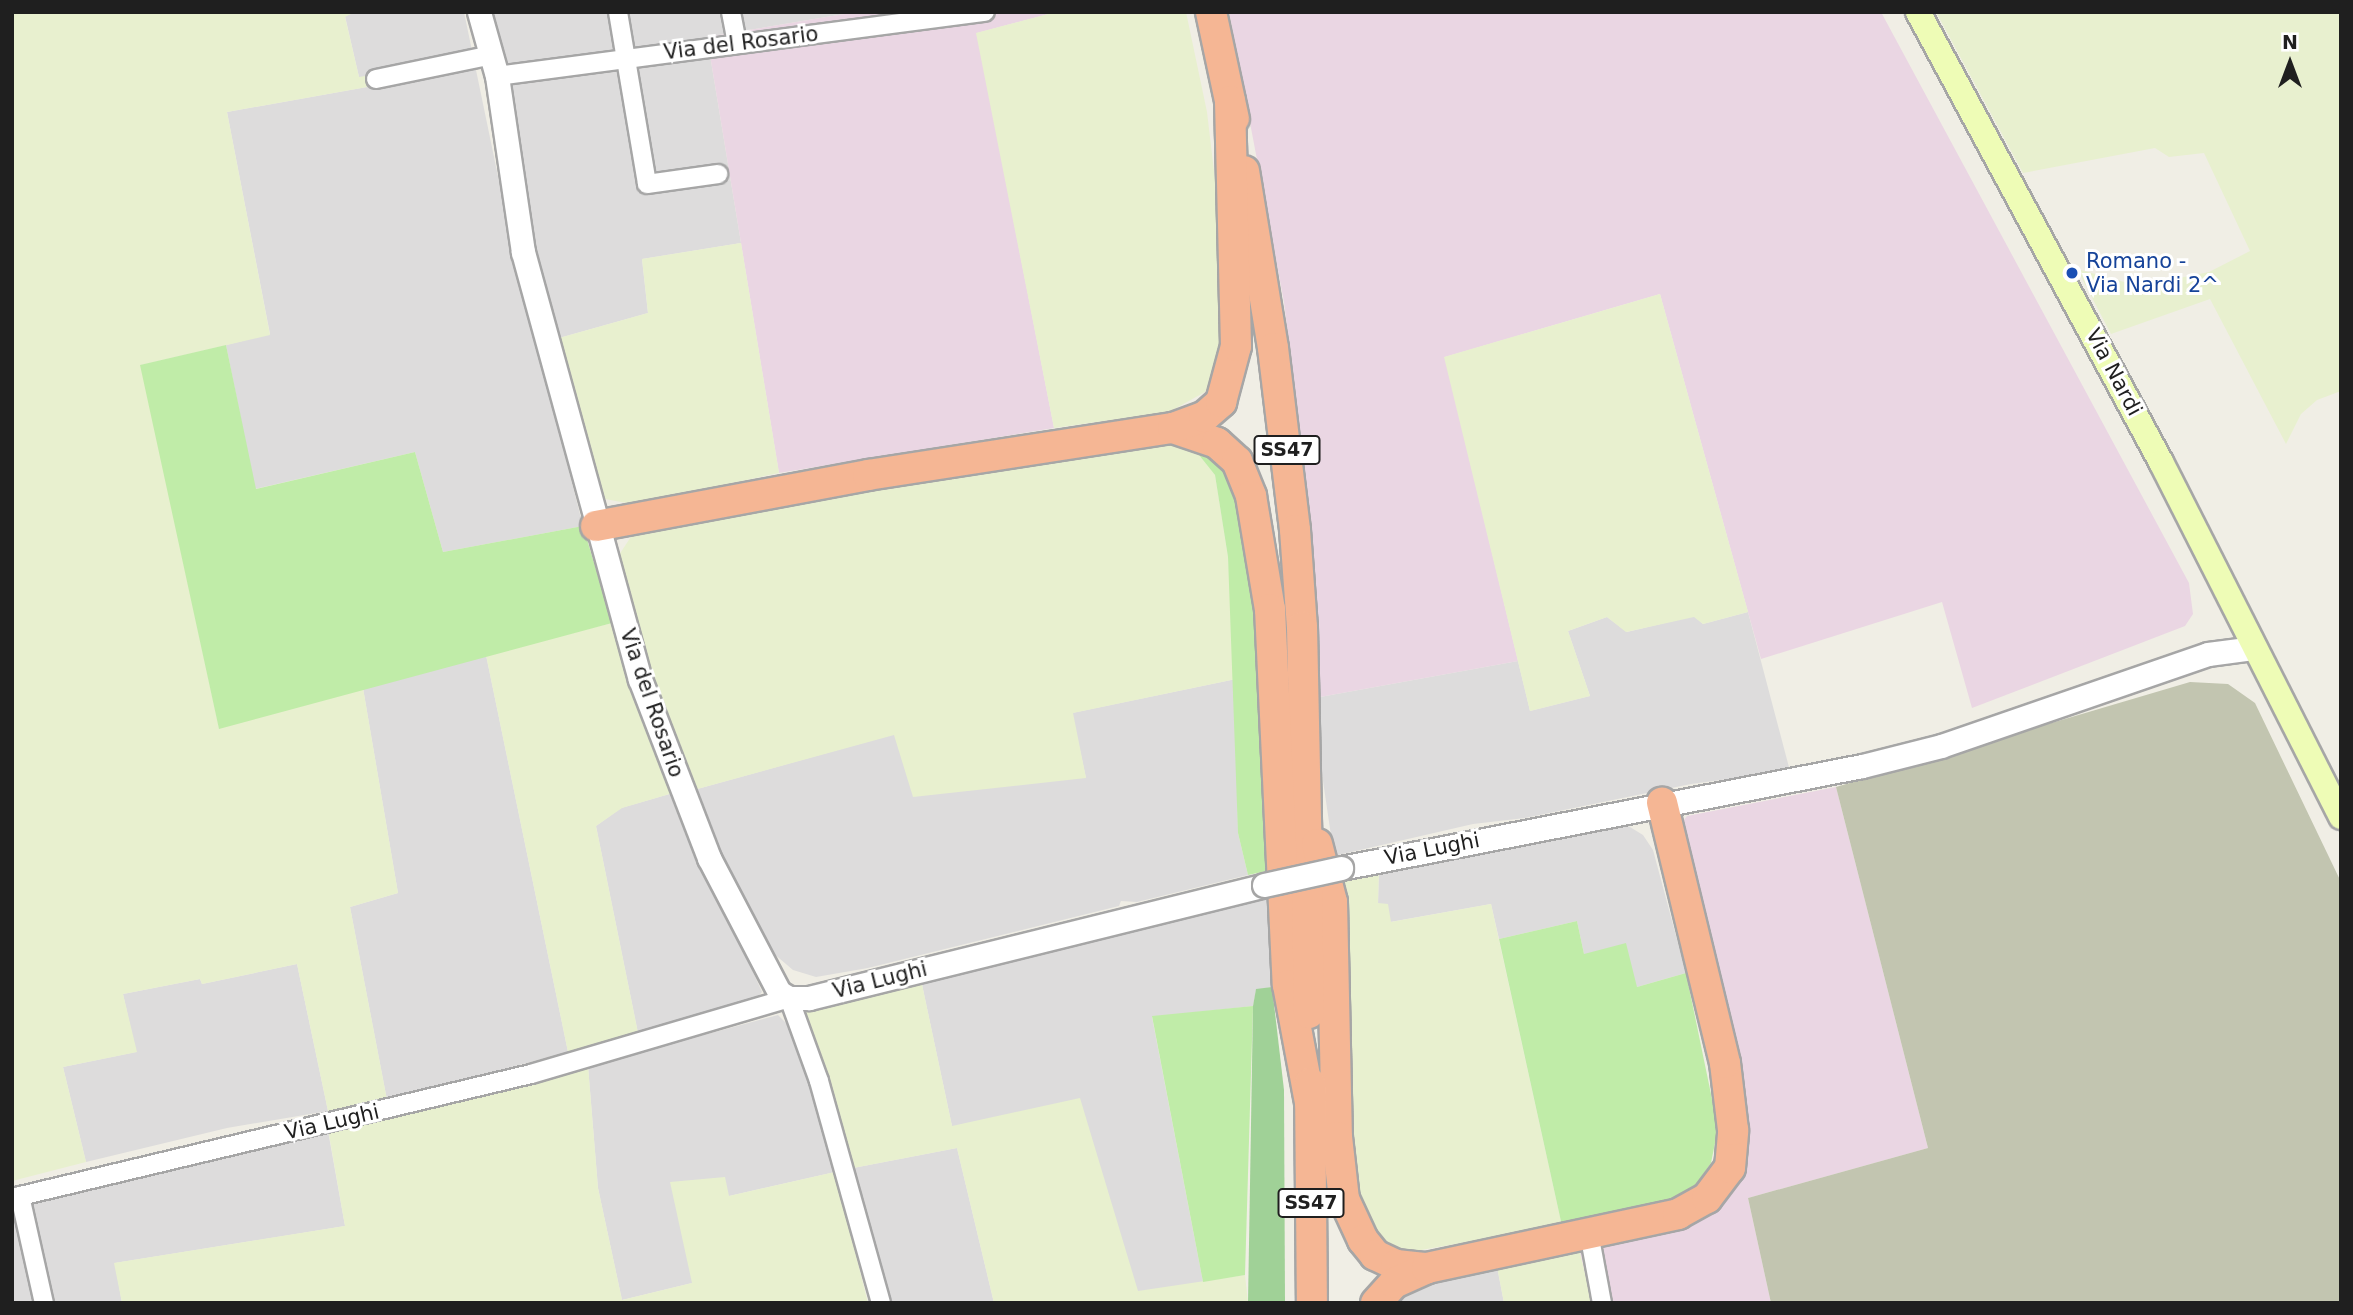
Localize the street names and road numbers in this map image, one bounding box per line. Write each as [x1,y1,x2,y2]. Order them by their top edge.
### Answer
street label: Via del Rosario [662,21,820,65]
street label: Via Nardi [2081,324,2147,420]
road number: SS47 [1252,435,1322,466]
street label: Via del Rosario [615,625,689,781]
street label: Via Lughi [1382,827,1482,871]
street label: Via Lughi [830,956,930,1004]
street label: Via Lughi [282,1099,382,1145]
road number: SS47 [1276,1188,1346,1218]

